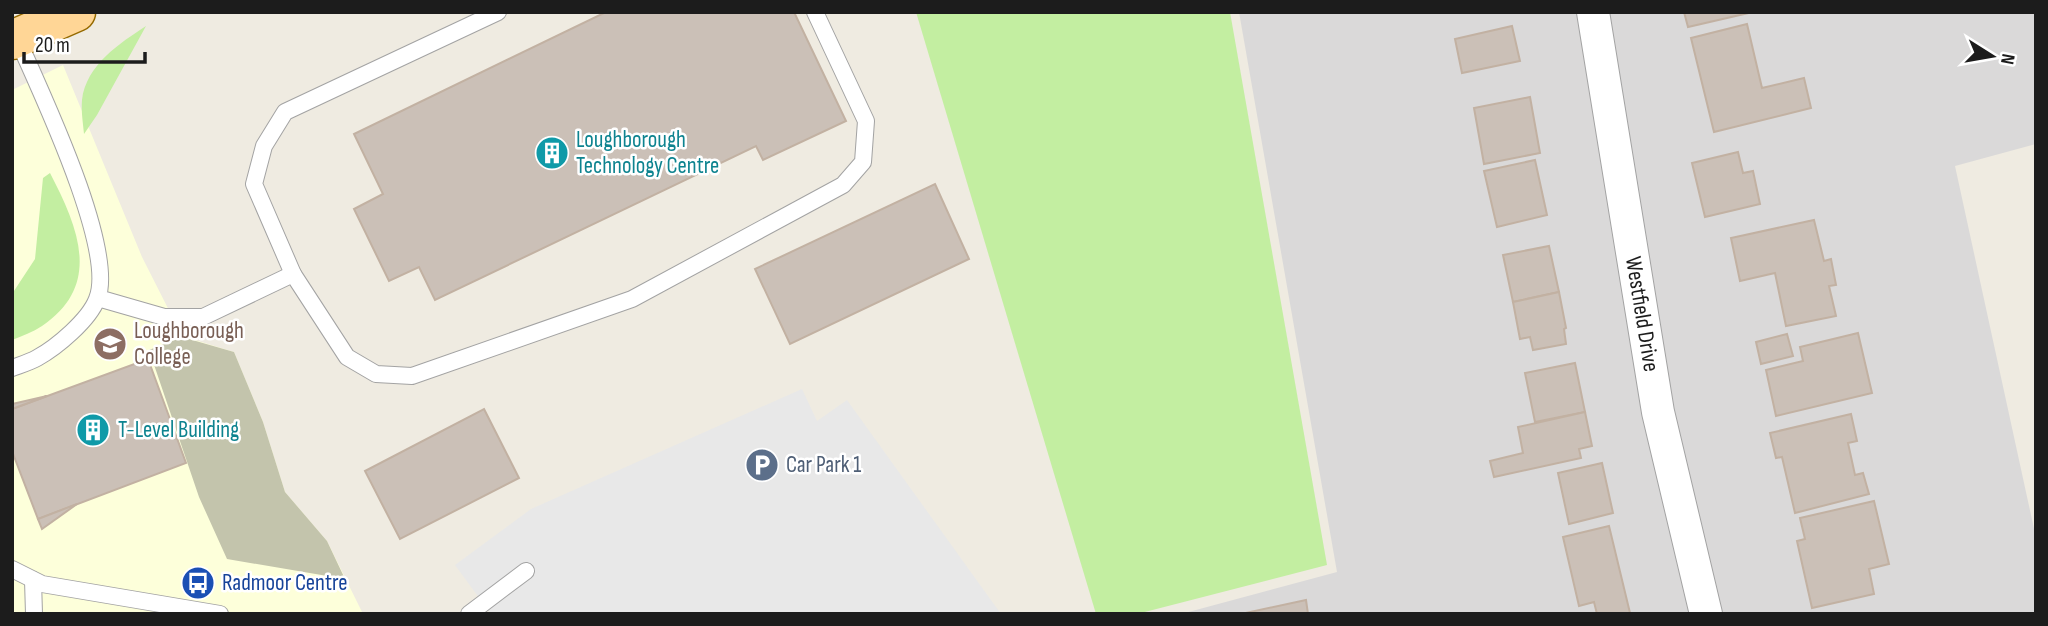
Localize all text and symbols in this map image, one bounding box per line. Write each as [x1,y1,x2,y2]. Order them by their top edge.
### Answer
scale bar [24,21,145,65]
north arrow [1957,21,2027,91]
text: 20 m [35,33,70,58]
text: N [1995,52,2019,66]
place label: Loughborough Technology Centre [576,126,719,180]
building icon: Loughborough Technology Centre [533,134,571,172]
street label: Westfield Drive [1619,254,1665,374]
place label: Loughborough College [134,317,244,371]
school or university icon: Loughborough College [91,325,129,363]
building icon: T-Level Building [74,411,112,449]
place label: T-Level Building [118,416,239,444]
parking icon: Car Park 1 [743,446,781,484]
place label: Car Park 1 [786,451,861,479]
bus stop icon: Radmoor Centre [179,564,217,602]
place label: Radmoor Centre [222,569,348,597]

